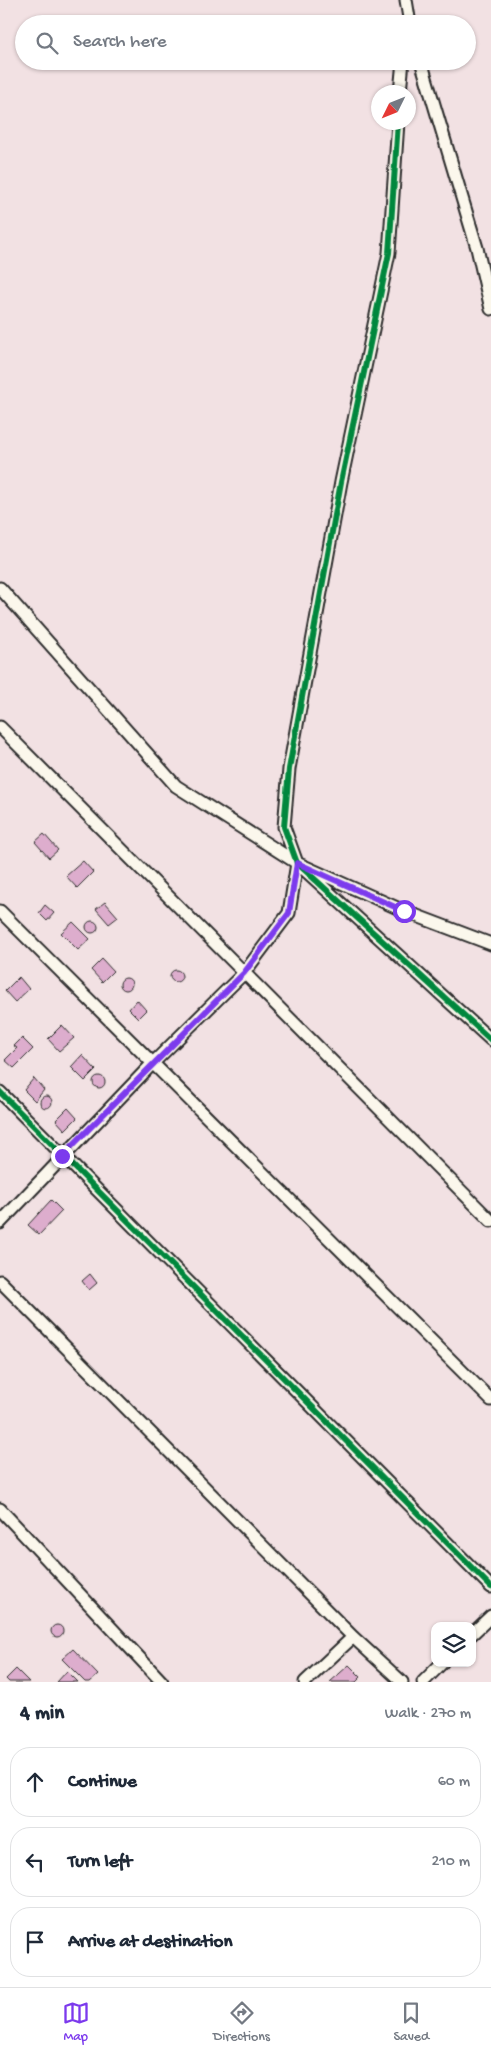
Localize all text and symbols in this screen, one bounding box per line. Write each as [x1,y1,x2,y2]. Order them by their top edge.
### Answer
search box [15,15,476,70]
icon: search [33,29,61,57]
text: Search here [73,31,167,54]
north arrow [371,85,416,130]
route start [393,900,416,923]
route end [51,1145,74,1168]
map controls [431,1622,476,1667]
button: layers [431,1622,476,1667]
text: 4 min [20,1702,64,1727]
text: Walk · 270 m [385,1705,471,1724]
icon: ahead [21,1768,49,1796]
text: Continue [68,1771,137,1794]
text: 60 m [438,1773,470,1792]
icon: left [21,1848,49,1876]
text: Turn left [68,1851,132,1874]
text: 210 m [431,1853,470,1872]
icon: arrive [21,1928,49,1956]
text: Arrive at destination [68,1931,232,1954]
tab: Map [62,1999,90,2046]
tab: Directions [213,1999,270,2046]
tab: Saved [393,1999,429,2046]

